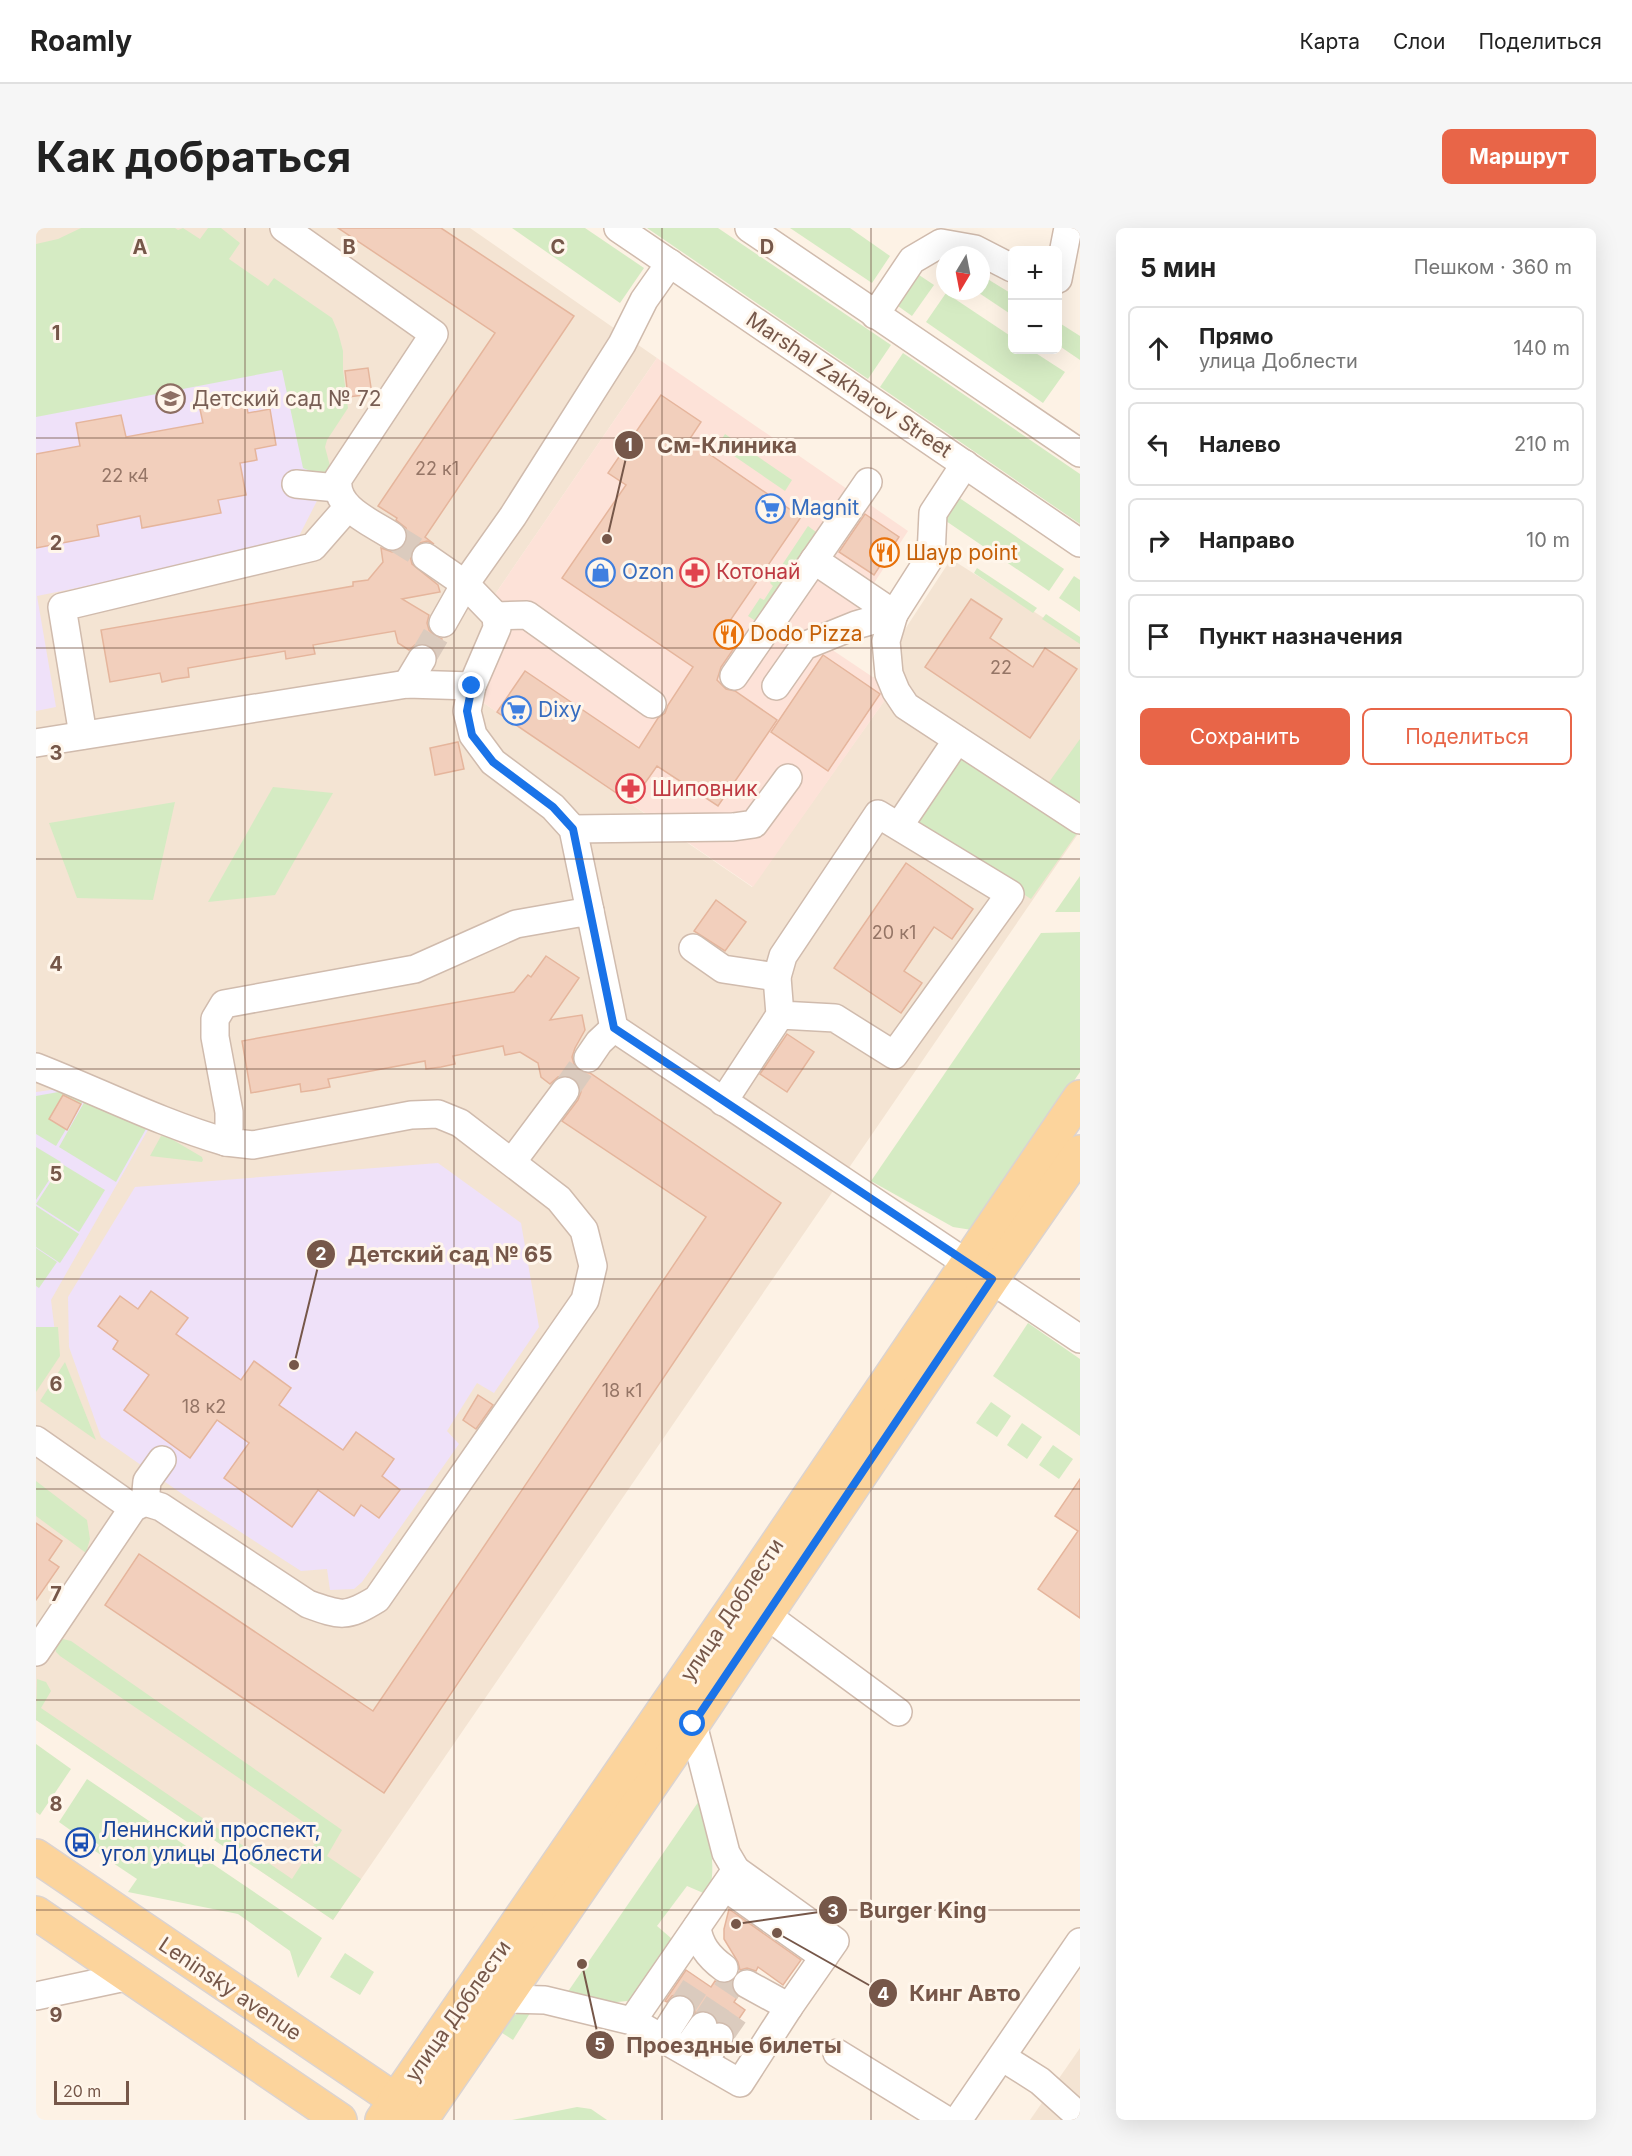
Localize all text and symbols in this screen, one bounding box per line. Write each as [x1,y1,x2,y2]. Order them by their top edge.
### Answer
text: Roamly [30,24,132,58]
text: Карта [1300,29,1360,54]
text: Слои [1393,29,1445,54]
text: Поделиться [1478,29,1602,54]
button: Маршрут [1442,129,1596,184]
text: Как добраться [36,131,351,182]
text: A [133,235,148,259]
text: B [342,235,356,259]
text: C [551,235,565,259]
text: D [760,235,774,259]
north arrow [936,246,990,300]
map controls [1008,246,1062,354]
button: + [1008,246,1062,300]
text: 5 мин [1140,252,1216,283]
text: Пешком · 360 m [1414,255,1572,279]
button: − [1008,300,1062,354]
street label: Marshal Zakharov Street [742,306,957,463]
text: 1 [52,321,60,345]
text: Прямо [1199,323,1273,349]
icon: ahead [1142,332,1175,365]
text: 140 m [1513,336,1570,360]
text: улица Доблести [1199,349,1358,373]
school or university icon: Детский сад № 72 [155,383,187,415]
place label: Детский сад № 72 [192,386,382,411]
callout: См-Клиника [614,425,809,465]
icon: left [1142,428,1175,461]
text: Налево [1199,431,1281,457]
text: См-Клиника [657,432,797,458]
text: 210 m [1514,432,1570,456]
text: 1 [625,434,633,455]
house number: 22 к1 [415,458,459,479]
house number: 22 к4 [101,465,149,486]
supermarket icon: Magnit [754,492,786,524]
place label: Magnit [791,495,859,520]
icon: right [1142,524,1175,557]
text: Направо [1199,527,1295,553]
text: 10 m [1526,528,1570,552]
text: 2 [50,531,62,555]
restaurant icon: Шаур point [869,537,901,569]
place label: Шаур point [906,540,1018,565]
shop icon: Ozon [585,556,617,588]
pharmacy icon: Котонай [679,556,711,588]
place label: Ozon [622,559,674,584]
place label: Котонай [716,559,801,584]
restaurant icon: Dodo Pizza [713,618,745,650]
icon: arrive [1142,620,1175,653]
place label: Dodo Pizza [750,621,863,646]
text: Пункт назначения [1199,623,1403,649]
house number: 22 [990,657,1012,678]
route end [458,672,484,698]
supermarket icon: Dixy [501,694,533,726]
place label: Dixy [538,697,582,722]
button: Сохранить [1140,708,1350,765]
button: Поделиться [1362,708,1572,765]
text: 3 [50,741,62,765]
pharmacy icon: Шиповник [615,773,647,805]
place label: Шиповник [652,776,758,801]
house number: 20 к1 [872,922,916,943]
text: 4 [49,952,63,976]
text: 5 [50,1162,62,1186]
callout: Детский сад № 65 [306,1234,565,1274]
text: Детский сад № 65 [348,1241,552,1267]
text: 2 [315,1243,327,1264]
text: 6 [50,1372,63,1396]
house number: 18 к1 [602,1380,642,1401]
house number: 18 к2 [182,1396,226,1417]
street label: улица Доблести [675,1534,789,1686]
text: 7 [50,1582,62,1606]
route start [679,1710,705,1736]
text: 8 [49,1792,63,1816]
place label: Ленинский проспект, угол улицы Доблести [101,1817,323,1866]
bus stop icon: Ленинский проспект, угол улицы Доблести [64,1826,96,1858]
callout: Burger King [818,1890,999,1930]
text: Burger King [859,1897,987,1923]
text: 3 [827,1900,839,1921]
street label: Leninsky avenue [154,1932,306,2046]
street label: улица Доблести [400,1935,516,2086]
callout: Кинг Авто [868,1973,1033,2013]
text: Кинг Авто [909,1980,1021,2006]
text: 4 [877,1983,889,2004]
text: 9 [50,2003,63,2027]
callout: Проездные билеты [585,2025,854,2065]
text: Проездные билеты [626,2032,842,2058]
text: 5 [594,2034,606,2055]
scale bar [54,2078,129,2106]
text: 20 m [63,2081,101,2101]

